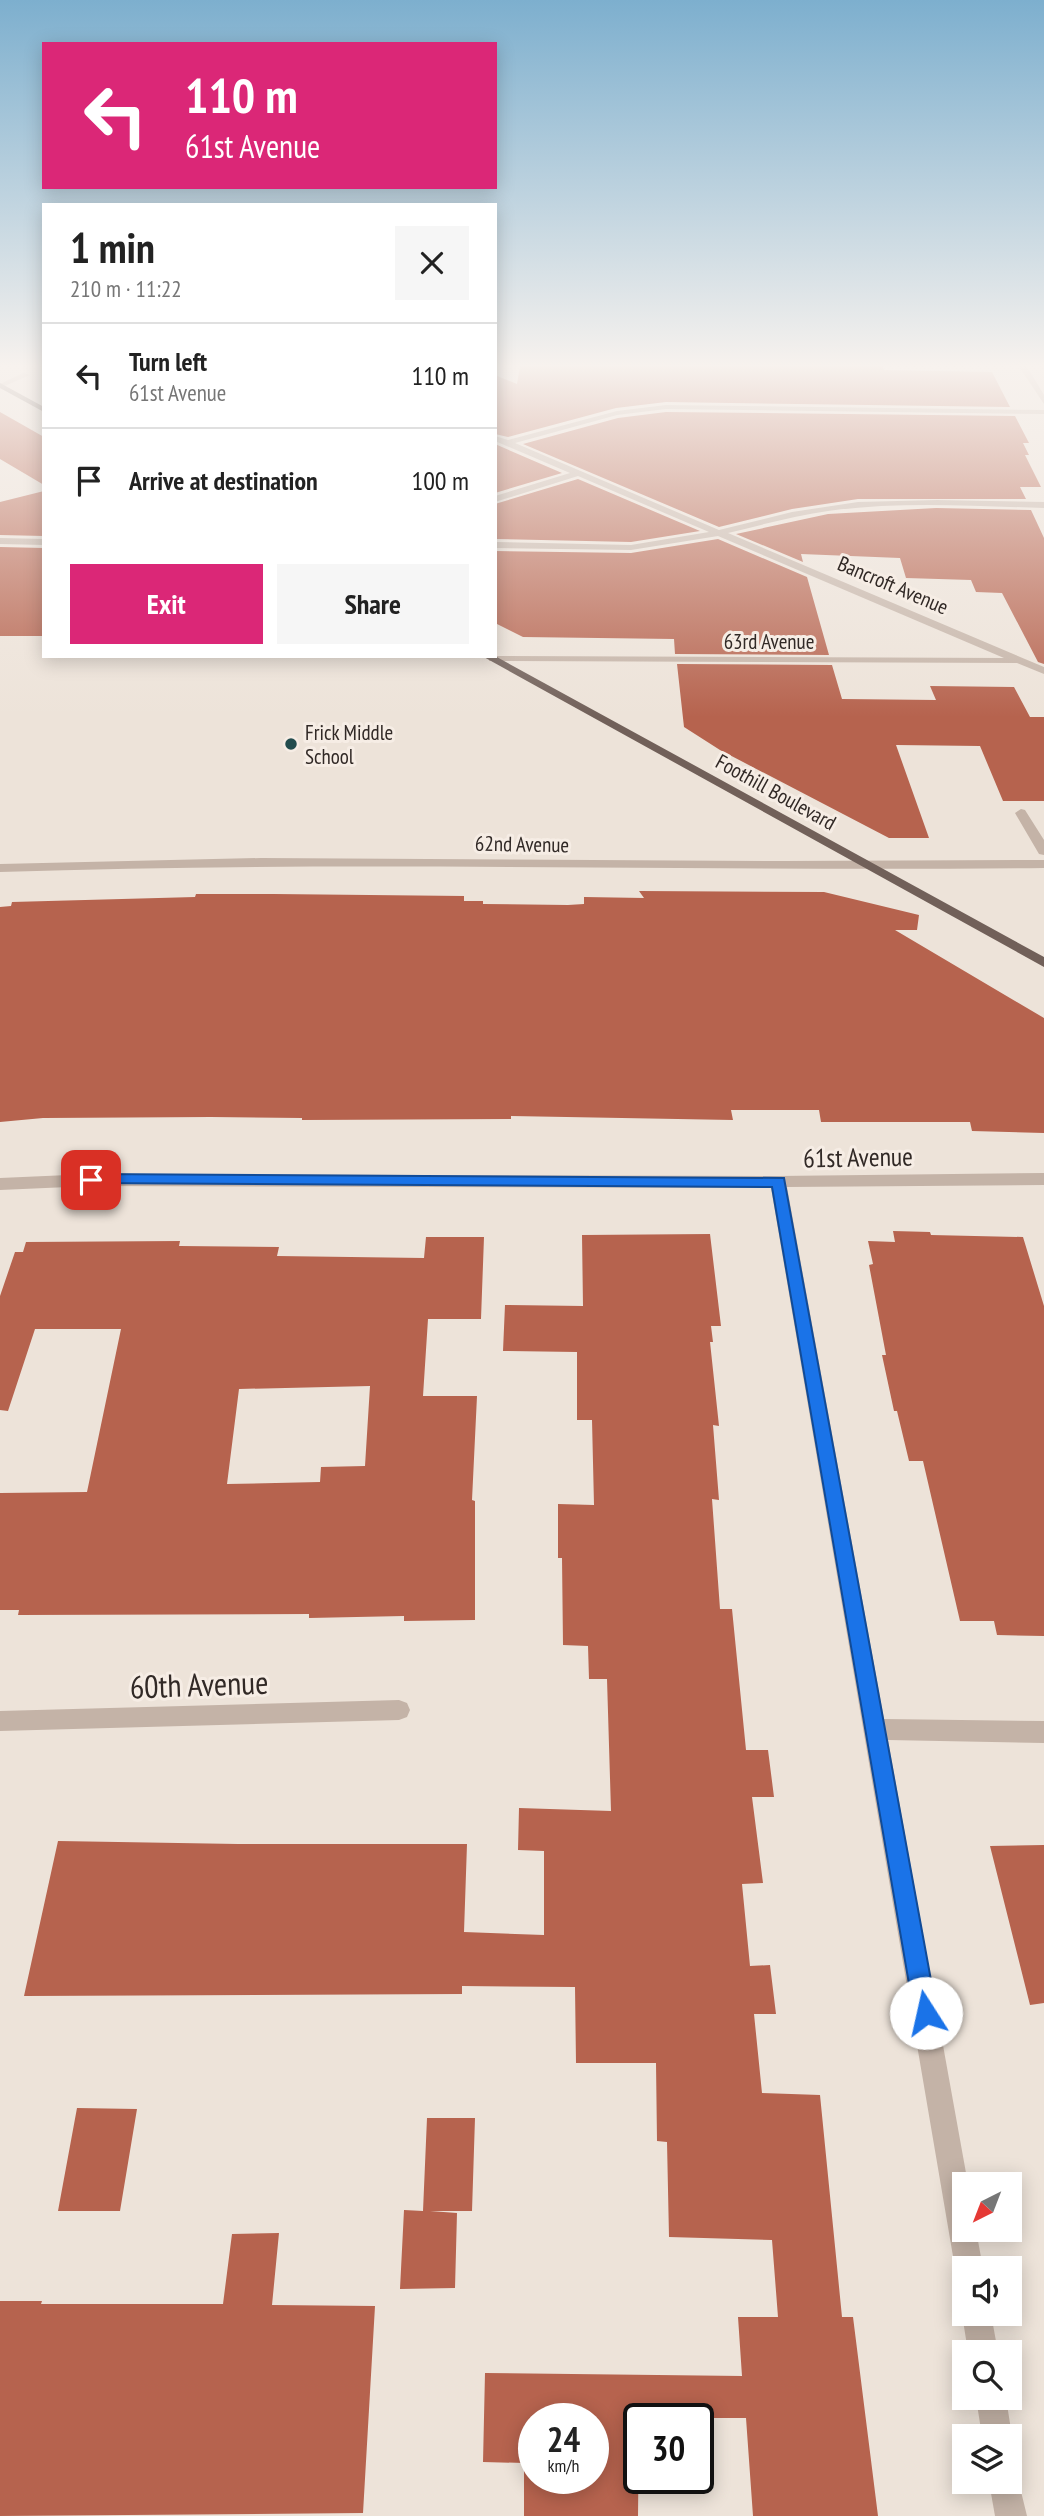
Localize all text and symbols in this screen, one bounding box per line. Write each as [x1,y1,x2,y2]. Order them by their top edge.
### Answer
text: 110 m [185,63,298,127]
icon: left [70,70,161,161]
text: 61st Avenue [185,125,320,167]
text: 1 min [70,220,155,275]
button: close [395,226,469,300]
text: 210 m · 11:22 [70,274,182,303]
text: Turn left [129,345,207,378]
icon: left [70,357,108,395]
text: 110 m [411,359,469,392]
text: 61st Avenue [129,378,226,407]
icon: arrive [70,462,108,500]
text: Arrive at destination [129,464,318,497]
text: 100 m [411,464,469,497]
street label: Bancroft Avenue [834,550,952,620]
button: Exit [70,564,263,644]
button: Share [277,564,469,644]
street label: 63rd Avenue [724,628,814,655]
place label: Frick Middle School [305,719,393,770]
marker: Frick Middle School [283,736,299,752]
street label: Foothill Boulevard [711,748,841,836]
street label: 62nd Avenue [475,830,569,858]
street label: 61st Avenue [803,1140,913,1174]
pin [61,1150,121,1210]
icon: arrive [72,1161,110,1199]
street label: 60th Avenue [129,1661,269,1707]
position arrow [889,1976,963,2050]
north arrow [952,2172,1022,2242]
map controls [952,2172,1022,2494]
button: sound [952,2256,1022,2326]
button: search [952,2340,1022,2410]
speed limit sign: 30 [623,2403,714,2494]
text: 24 [547,2416,580,2462]
button: layers [952,2424,1022,2494]
text: km/h [548,2454,579,2477]

